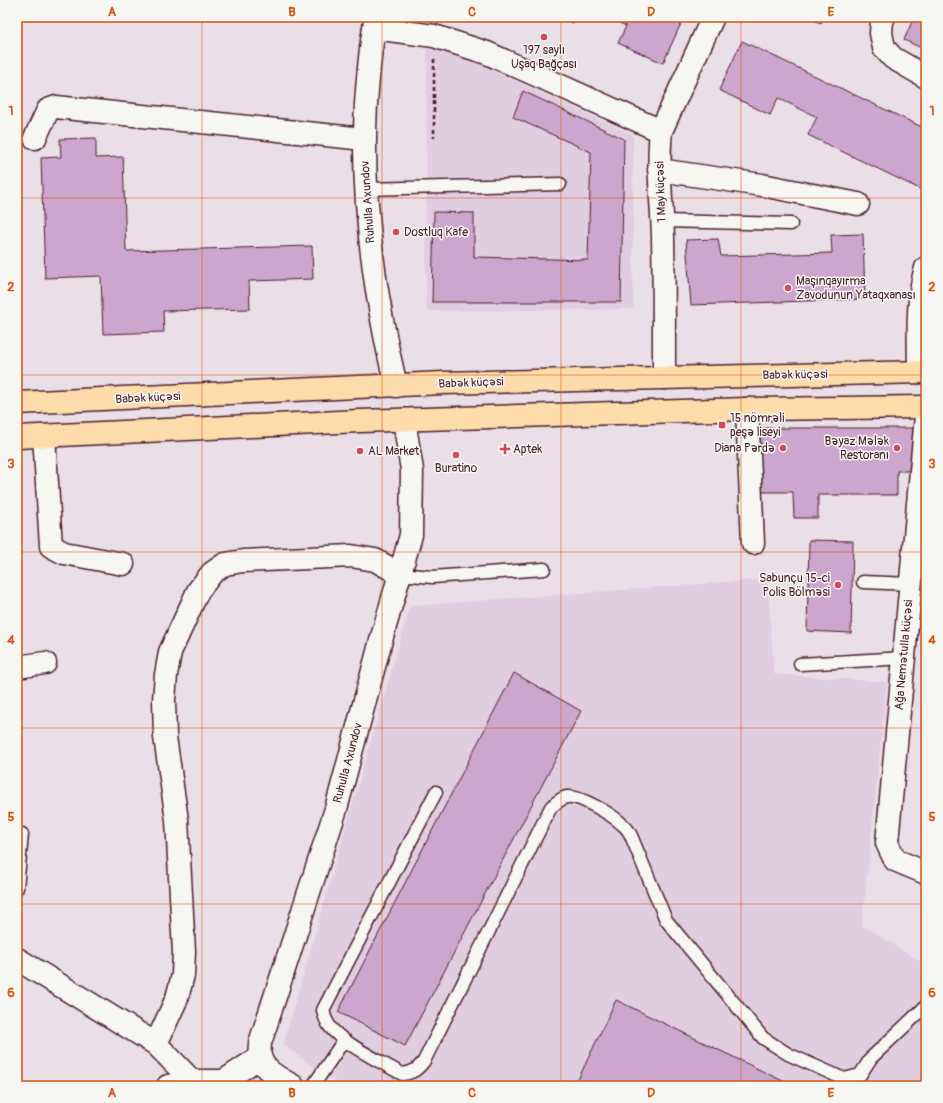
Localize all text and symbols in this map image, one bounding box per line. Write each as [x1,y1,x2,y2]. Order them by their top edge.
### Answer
text: A [108,4,117,20]
text: B [288,4,296,20]
text: C [468,4,476,20]
text: D [647,4,655,20]
text: E [828,4,835,20]
marker: 197 saylı Uşaq Bağçası [539,32,549,42]
place label: 197 saylı Uşaq Bağçası [511,43,577,72]
text: 1 [8,103,14,119]
text: 1 [929,103,935,119]
street label: Ruhulla Axundov [358,160,378,244]
street label: 1 May küçəsi [652,161,670,223]
place label: Dostluq Kafe [404,225,468,240]
marker: Dostluq Kafe [391,227,401,237]
place label: Maşınqayırma Zavodunun Yataqxanası [796,274,916,303]
text: 2 [7,279,15,295]
text: 2 [928,279,936,295]
marker: Maşınqayırma Zavodunun Yataqxanası [783,283,793,293]
street label: Babək küçəsi [762,367,828,383]
street label: Babək küçəsi [438,374,504,392]
street label: Babək küçəsi [115,389,181,407]
place label: 15 nömrәli peşә liseyi [730,411,784,440]
marker: 15 nömrәli peşә liseyi [717,420,727,430]
place label: Bəyaz Mələk Restoranı [825,434,889,463]
place label: Diana Pərdə [714,441,775,456]
place label: Aptek [513,442,542,457]
marker: Diana Pərdə [778,443,788,453]
marker: Bəyaz Mələk Restoranı [892,443,902,453]
place label: AL Market [368,444,420,459]
marker: Aptek [500,444,510,454]
marker: AL Market [355,446,365,456]
marker: Buratino [451,450,461,460]
text: 3 [7,456,15,472]
text: 3 [928,456,936,472]
place label: Buratino [435,461,478,476]
place label: Sabunçu 15-ci Polis Bölməsi [759,571,830,600]
marker: Sabunçu 15-ci Polis Bölməsi [833,580,843,590]
street label: Ağa Nemətulla küçəsi [892,599,916,711]
text: 4 [7,632,15,648]
text: 4 [928,632,936,648]
street label: Ruhulla Axundov [330,721,366,805]
text: 5 [7,809,15,825]
text: 5 [928,809,936,825]
text: 6 [7,985,15,1001]
text: 6 [928,985,936,1001]
text: A [108,1085,117,1101]
text: B [288,1085,296,1101]
text: C [468,1085,476,1101]
text: D [647,1085,655,1101]
text: E [828,1085,835,1101]

